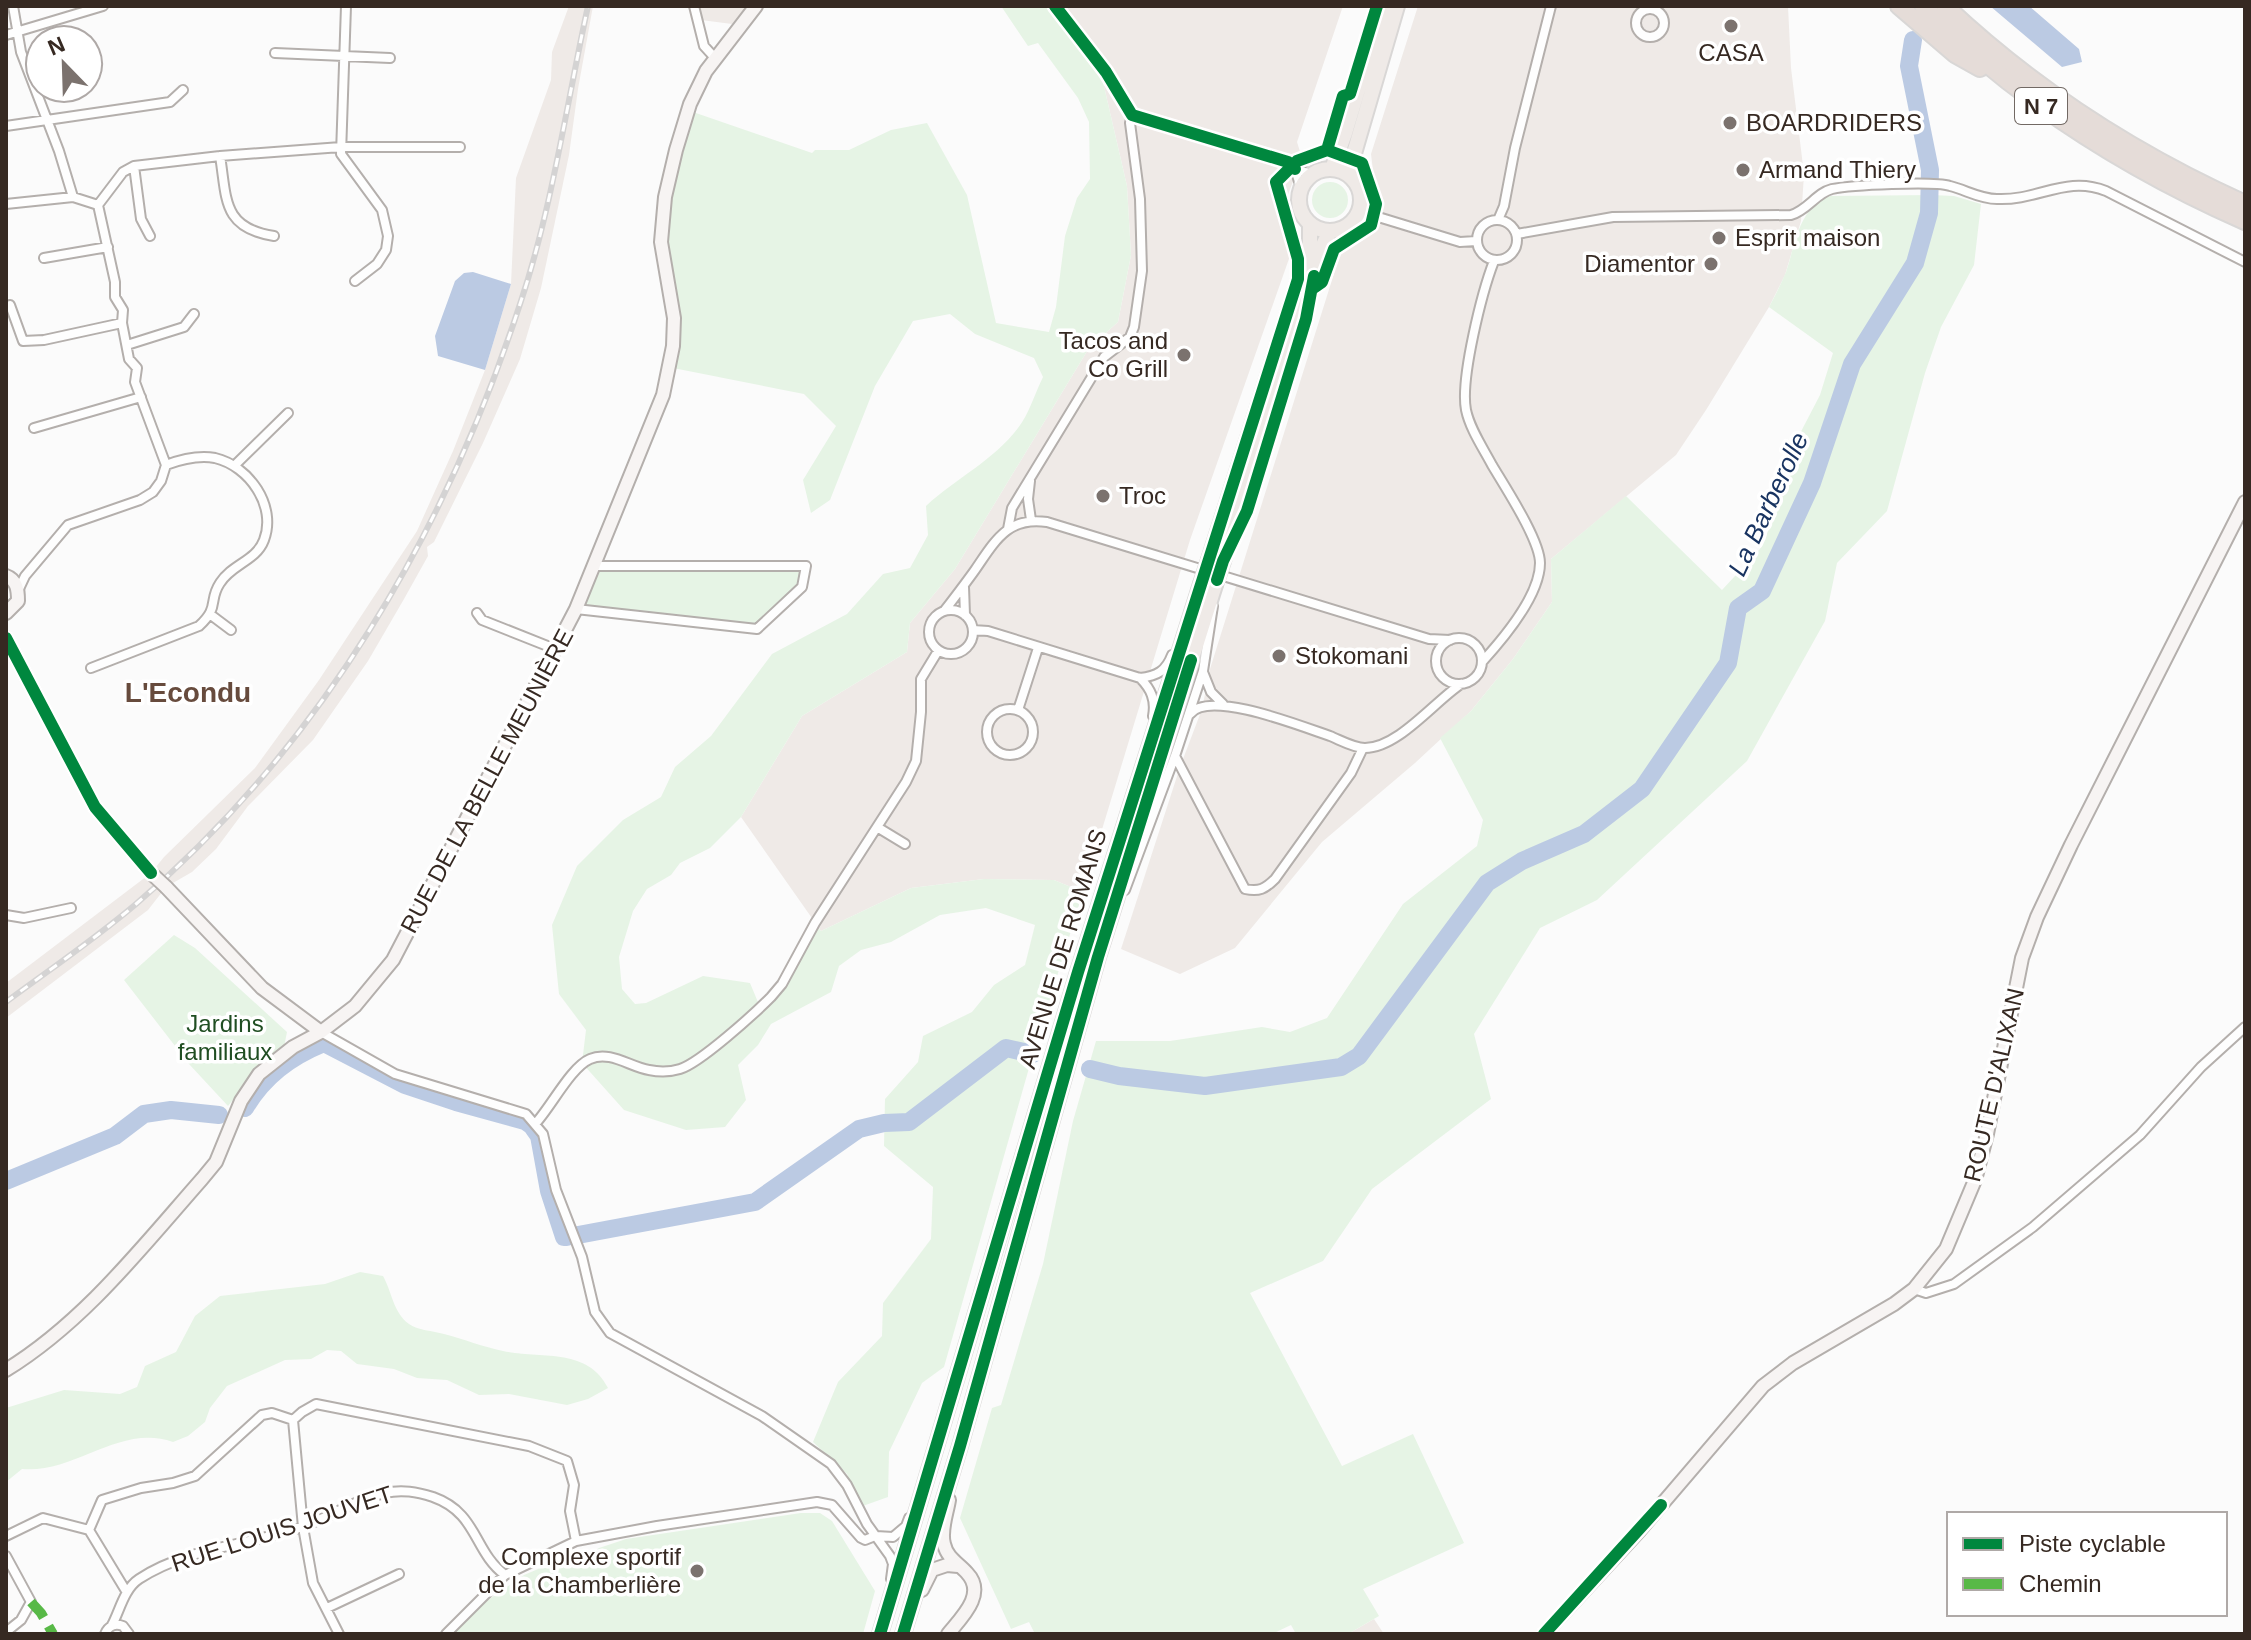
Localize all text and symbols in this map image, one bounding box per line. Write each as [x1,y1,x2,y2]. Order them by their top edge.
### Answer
marker: CASA [1722,17,1740,35]
north arrow [24,24,104,104]
text: N [44,31,69,61]
place label: CASA [1698,39,1764,66]
road number: N 7 [2015,88,2067,124]
place label: BOARDRIDERS [1746,109,1922,136]
marker: BOARDRIDERS [1721,114,1739,132]
place label: Armand Thiery [1759,156,1916,183]
marker: Armand Thiery [1734,161,1752,179]
place label: Esprit maison [1735,224,1880,251]
marker: Esprit maison [1710,229,1728,247]
place label: Diamentor [1584,250,1695,277]
marker: Diamentor [1702,255,1720,273]
place label: Tacos and Co Grill [1059,327,1168,382]
marker: Tacos and Co Grill [1175,346,1193,364]
water label: La Barberolle [1722,428,1814,580]
place label: Troc [1119,482,1166,509]
marker: Troc [1094,487,1112,505]
street label: RUE DE LA BELLE MEUNIÈRE [395,624,578,937]
place label: Stokomani [1295,642,1408,669]
marker: Stokomani [1270,647,1288,665]
district label: L'Econdu [125,677,251,708]
street label: AVENUE DE ROMANS [1013,826,1112,1072]
street label: ROUTE D'ALIXAN [1958,985,2029,1184]
park label: Jardins familiaux [178,1010,272,1065]
street label: RUE LOUIS JOUVET [168,1480,396,1577]
legend [1947,1512,2227,1616]
text: Piste cyclable [2019,1530,2166,1557]
place label: Complexe sportif de la Chamberlière [478,1543,681,1598]
marker: Complexe sportif de la Chamberlière [688,1562,706,1580]
text: Chemin [2019,1570,2102,1597]

